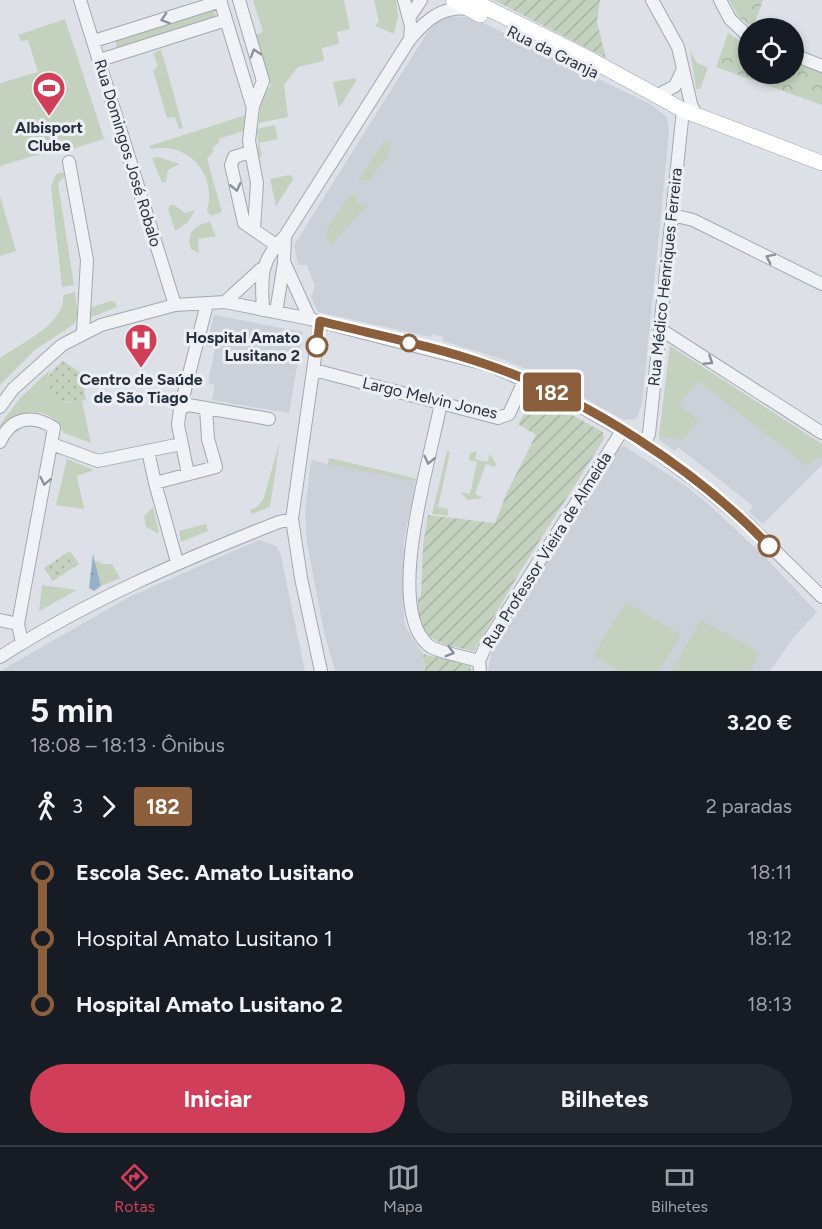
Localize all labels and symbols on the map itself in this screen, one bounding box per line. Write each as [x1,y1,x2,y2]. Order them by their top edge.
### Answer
one-way arrow [160,12,171,24]
street label: Rua da Granja [504,22,602,82]
one-way arrow [250,49,262,59]
street label: Rua Domingos José Robalo [90,57,166,249]
sports icon: Albisport Clube [31,70,67,117]
place label: Albisport Clube [15,118,83,155]
street label: Rua Médico Henriques Ferreira [644,167,686,387]
one-way arrow [228,182,241,192]
one-way arrow [765,253,776,265]
hospital icon: Centro de Saúde de São Tiago [123,322,159,369]
place label: Hospital Amato Lusitano 2 [185,328,300,365]
unlabelled marker [400,334,418,352]
marker: Hospital Amato Lusitano 2 [306,335,328,357]
one-way arrow [703,353,714,364]
place label: Centro de Saúde de São Tiago [79,370,203,407]
line badge: 182 [518,372,586,412]
street label: Largo Melvin Jones [361,373,499,423]
street label: Rua Professor Vieira de Almeida [479,448,615,652]
one-way arrow [423,454,436,464]
one-way arrow [39,476,52,486]
unlabelled marker [758,535,780,557]
one-way arrow [444,645,455,657]

